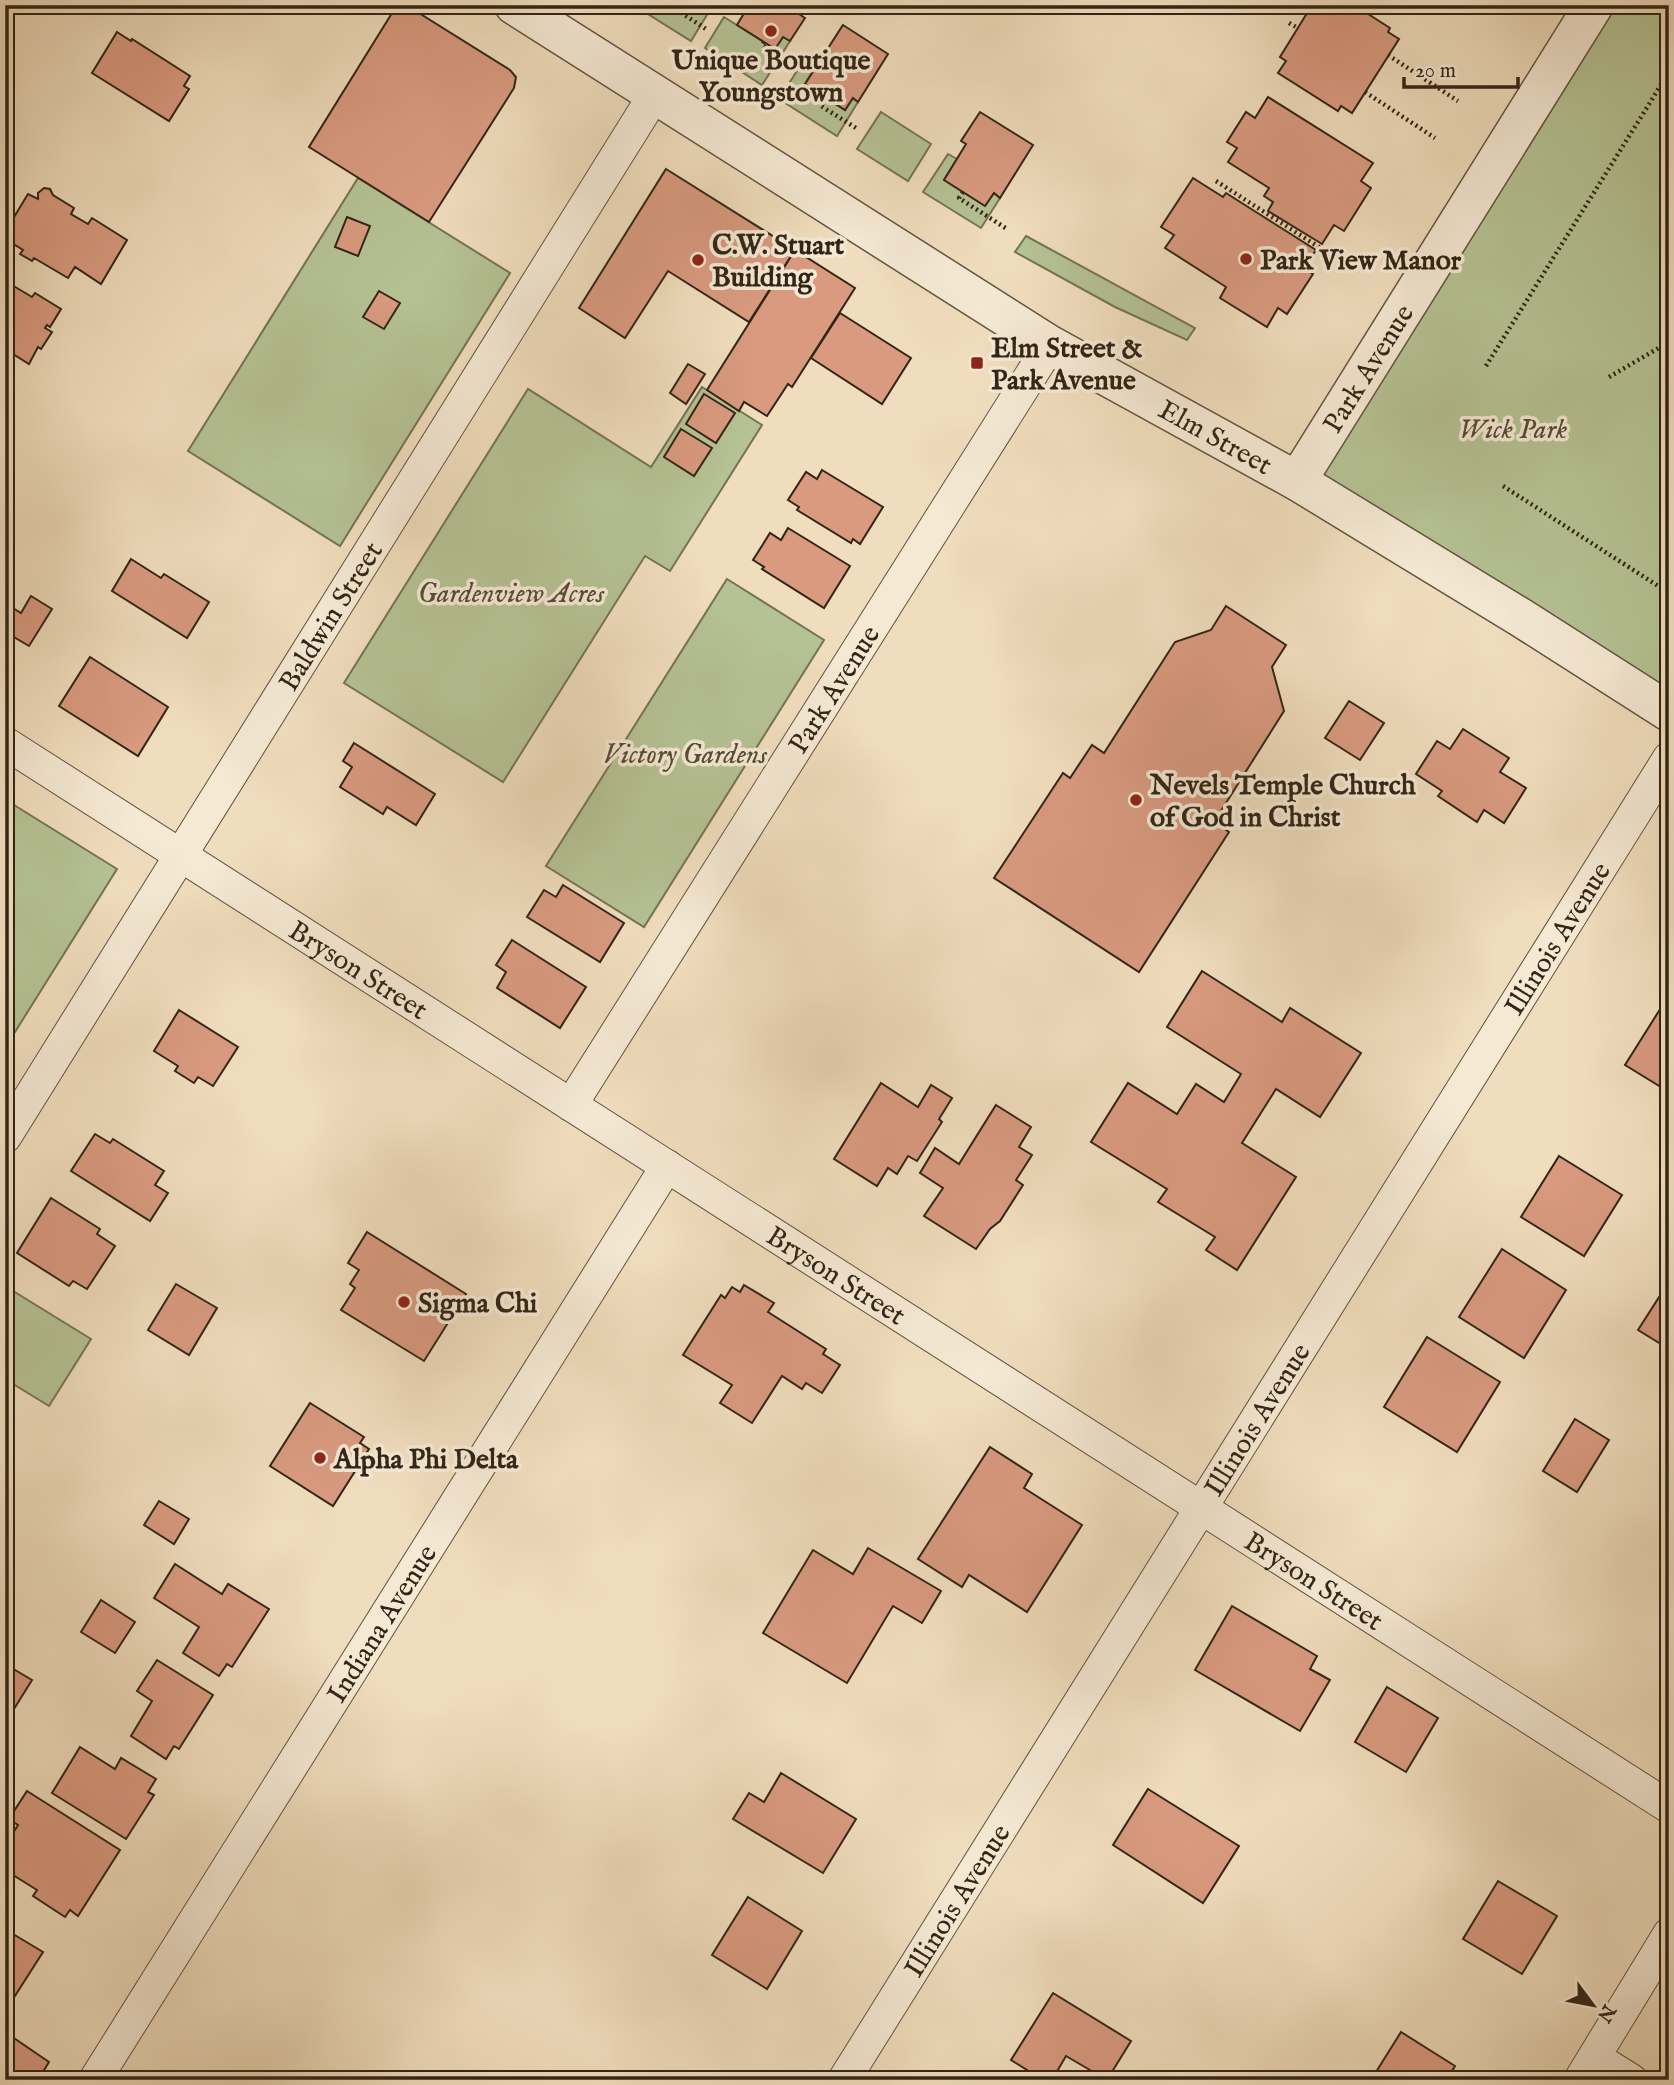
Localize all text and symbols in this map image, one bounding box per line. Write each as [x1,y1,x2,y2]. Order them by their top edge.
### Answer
marker: Unique Boutique Youngstown [763,23,779,39]
place label: Unique Boutique Youngstown [672,44,871,111]
scale bar [1404,46,1518,90]
text: 20 m [1415,58,1456,85]
place label: C.W. Stuart Building [712,229,845,296]
place label: Park View Manor [1260,244,1462,279]
marker: Park View Manor [1238,251,1254,267]
marker: C.W. Stuart Building [690,252,706,268]
street label: Park Avenue [1316,299,1423,440]
place label: Elm Street & Park Avenue [991,332,1143,399]
marker: Elm Street & Park Avenue [969,355,985,371]
street label: Elm Street [1152,393,1278,484]
park label: Wick Park [1459,413,1567,448]
street label: Baldwin Street [272,536,392,698]
park label: Gardenview Acres [418,577,605,612]
street label: Park Avenue [782,619,889,761]
park label: Victory Gardens [603,738,768,773]
place label: Nevels Temple Church of God in Christ [1149,769,1417,836]
marker: Nevels Temple Church of God in Christ [1128,792,1144,808]
street label: Illinois Avenue [1498,856,1620,1022]
street label: Bryson Street [281,914,434,1029]
street label: Bryson Street [759,1219,912,1334]
place label: Sigma Chi [418,1287,538,1322]
marker: Sigma Chi [396,1294,412,1310]
street label: Illinois Avenue [1198,1337,1319,1503]
place label: Alpha Phi Delta [333,1443,519,1478]
marker: Alpha Phi Delta [312,1450,328,1466]
street label: Bryson Street [1237,1525,1389,1640]
street label: Indiana Avenue [320,1539,446,1710]
street label: Illinois Avenue [897,1818,1019,1984]
north arrow [1558,1969,1628,2039]
text: N [1591,1999,1621,2027]

